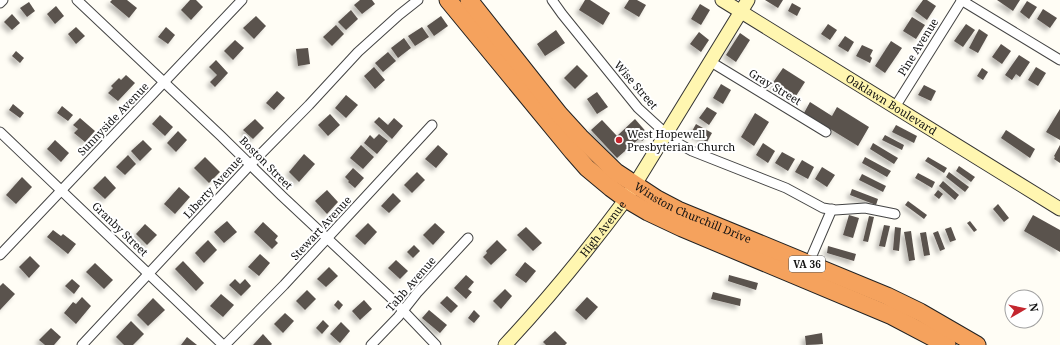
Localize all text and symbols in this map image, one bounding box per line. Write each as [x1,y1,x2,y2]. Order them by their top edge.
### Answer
street label: Pine Avenue [894,15,941,78]
street label: Wise Street [611,57,662,112]
street label: Gray Street [746,65,804,108]
street label: Oaklawn Boulevard [843,70,940,138]
street label: Sunnyside Avenue [74,79,152,159]
place label: West Hopewell Presbyterian Church [627,126,735,154]
street label: Boston Street [237,133,296,193]
marker: West Hopewell Presbyterian Church [614,135,624,145]
street label: Liberty Avenue [180,152,246,221]
street label: Winston Churchill Drive [632,178,754,246]
street label: Stewart Avenue [287,192,354,263]
street label: High Avenue [576,197,629,260]
street label: Granby Street [89,198,152,259]
street label: Tabb Avenue [383,253,439,314]
road number: VA 36 [789,256,825,272]
north arrow [1004,289,1044,329]
text: N [1026,302,1043,313]

